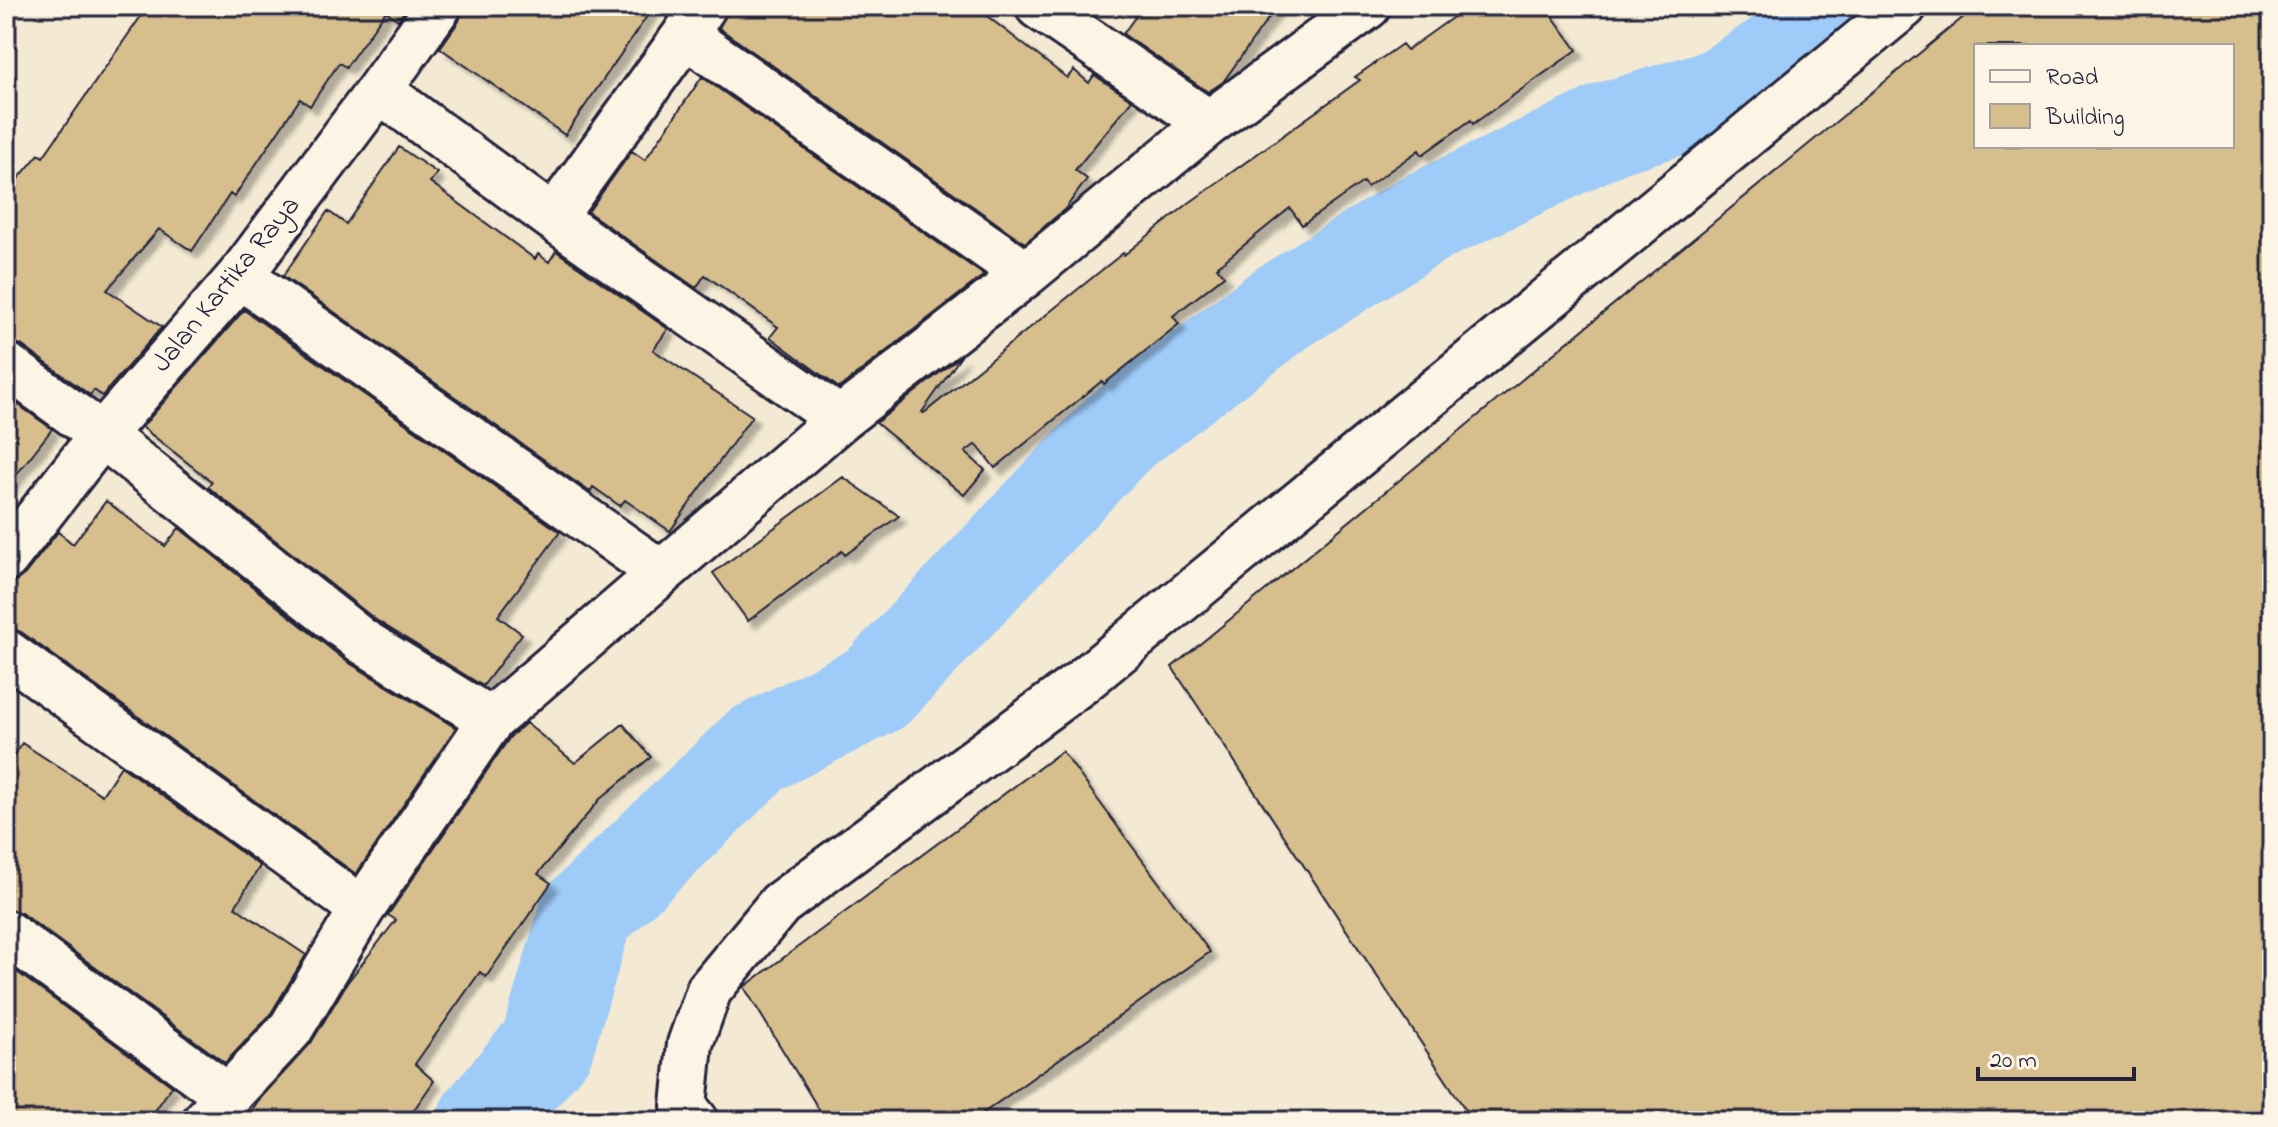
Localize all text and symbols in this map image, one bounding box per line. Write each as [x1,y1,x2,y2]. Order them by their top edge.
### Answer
legend [1974,44,2234,148]
text: Road [2046,61,2099,96]
text: Building [2045,101,2125,136]
street label: Jalan Kartika Raya [143,188,311,382]
scale bar [1978,1031,2134,1081]
text: 20 m [1990,1044,2037,1079]

